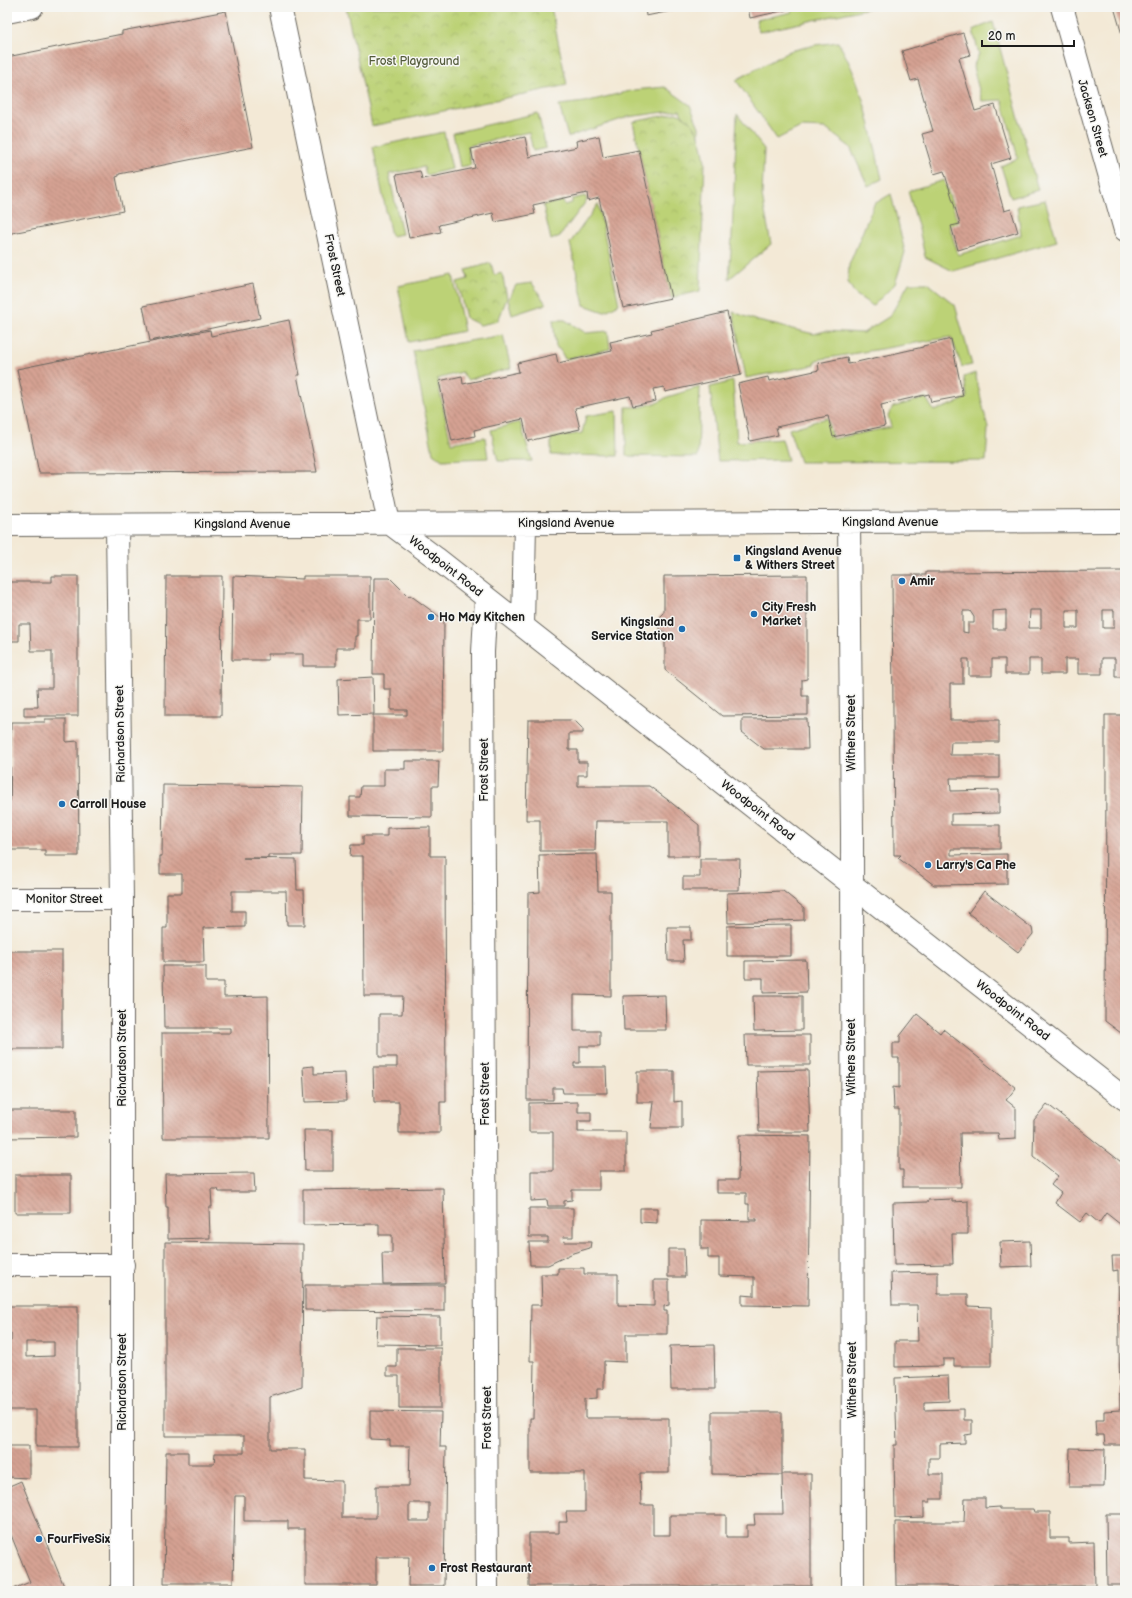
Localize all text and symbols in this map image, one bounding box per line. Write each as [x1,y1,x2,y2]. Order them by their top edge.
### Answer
scale bar [982,22,1074,48]
text: 20 m [988,29,1015,44]
park label: Frost Playground [369,54,460,69]
street label: Jackson Street [1074,77,1111,159]
street label: Frost Street [321,232,349,298]
street label: Kingsland Avenue [842,515,938,530]
street label: Kingsland Avenue [518,516,614,531]
street label: Kingsland Avenue [194,517,290,532]
street label: Woodpoint Road [406,533,486,600]
place label: Kingsland Avenue & Withers Street [745,544,842,573]
marker: Kingsland Avenue & Withers Street [732,553,742,563]
place label: Amir [909,574,935,589]
marker: Amir [897,576,907,586]
place label: City Fresh Market [762,600,816,629]
marker: City Fresh Market [749,609,759,619]
place label: Ho May Kitchen [439,610,525,625]
marker: Ho May Kitchen [426,612,436,622]
place label: Kingsland Service Station [591,615,674,644]
marker: Kingsland Service Station [677,624,687,634]
street label: Richardson Street [112,685,129,783]
street label: Withers Street [844,694,859,771]
street label: Frost Street [477,738,492,802]
street label: Woodpoint Road [718,777,798,844]
place label: Carroll House [70,797,146,812]
marker: Carroll House [57,799,67,809]
place label: Larry's Ca Phe [936,858,1016,873]
marker: Larry's Ca Phe [923,860,933,870]
street label: Monitor Street [25,892,103,907]
street label: Woodpoint Road [973,977,1053,1044]
street label: Richardson Street [115,1009,130,1107]
street label: Withers Street [844,1018,859,1095]
street label: Frost Street [478,1062,493,1126]
street label: Richardson Street [115,1333,130,1431]
street label: Withers Street [845,1341,860,1418]
street label: Frost Street [480,1386,495,1450]
place label: FourFiveSix [47,1532,111,1547]
marker: FourFiveSix [34,1534,44,1544]
place label: Frost Restaurant [440,1561,532,1576]
marker: Frost Restaurant [427,1563,437,1573]

